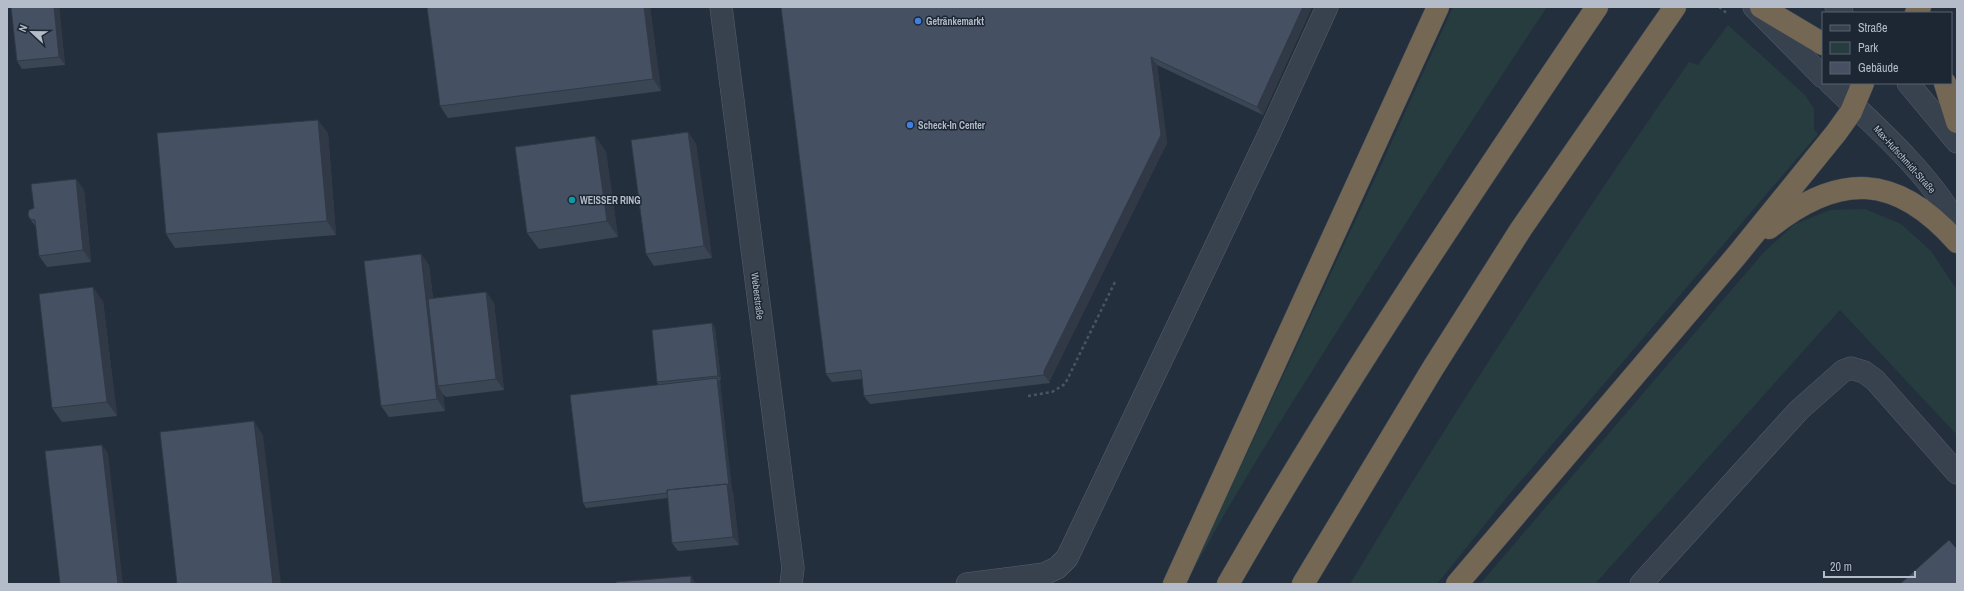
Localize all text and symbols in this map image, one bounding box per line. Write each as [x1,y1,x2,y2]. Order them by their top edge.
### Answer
north arrow [12,12,52,52]
legend [1822,12,1952,84]
place label: Getränkemarkt [926,15,984,28]
marker: Getränkemarkt [913,16,923,26]
text: Straße [1858,20,1888,36]
text: N [15,23,30,34]
text: Park [1858,40,1878,56]
text: Gebäude [1858,60,1899,76]
place label: Scheck-In Center [918,119,986,132]
marker: Scheck-In Center [905,120,915,130]
street label: Max-Hufschmidt-Straße [1871,123,1939,196]
place label: WEISSER RING [580,194,641,207]
marker: WEISSER RING [567,195,577,205]
street label: Weberstraße [748,272,767,321]
scale bar [1824,553,1915,579]
text: 20 m [1830,559,1852,575]

